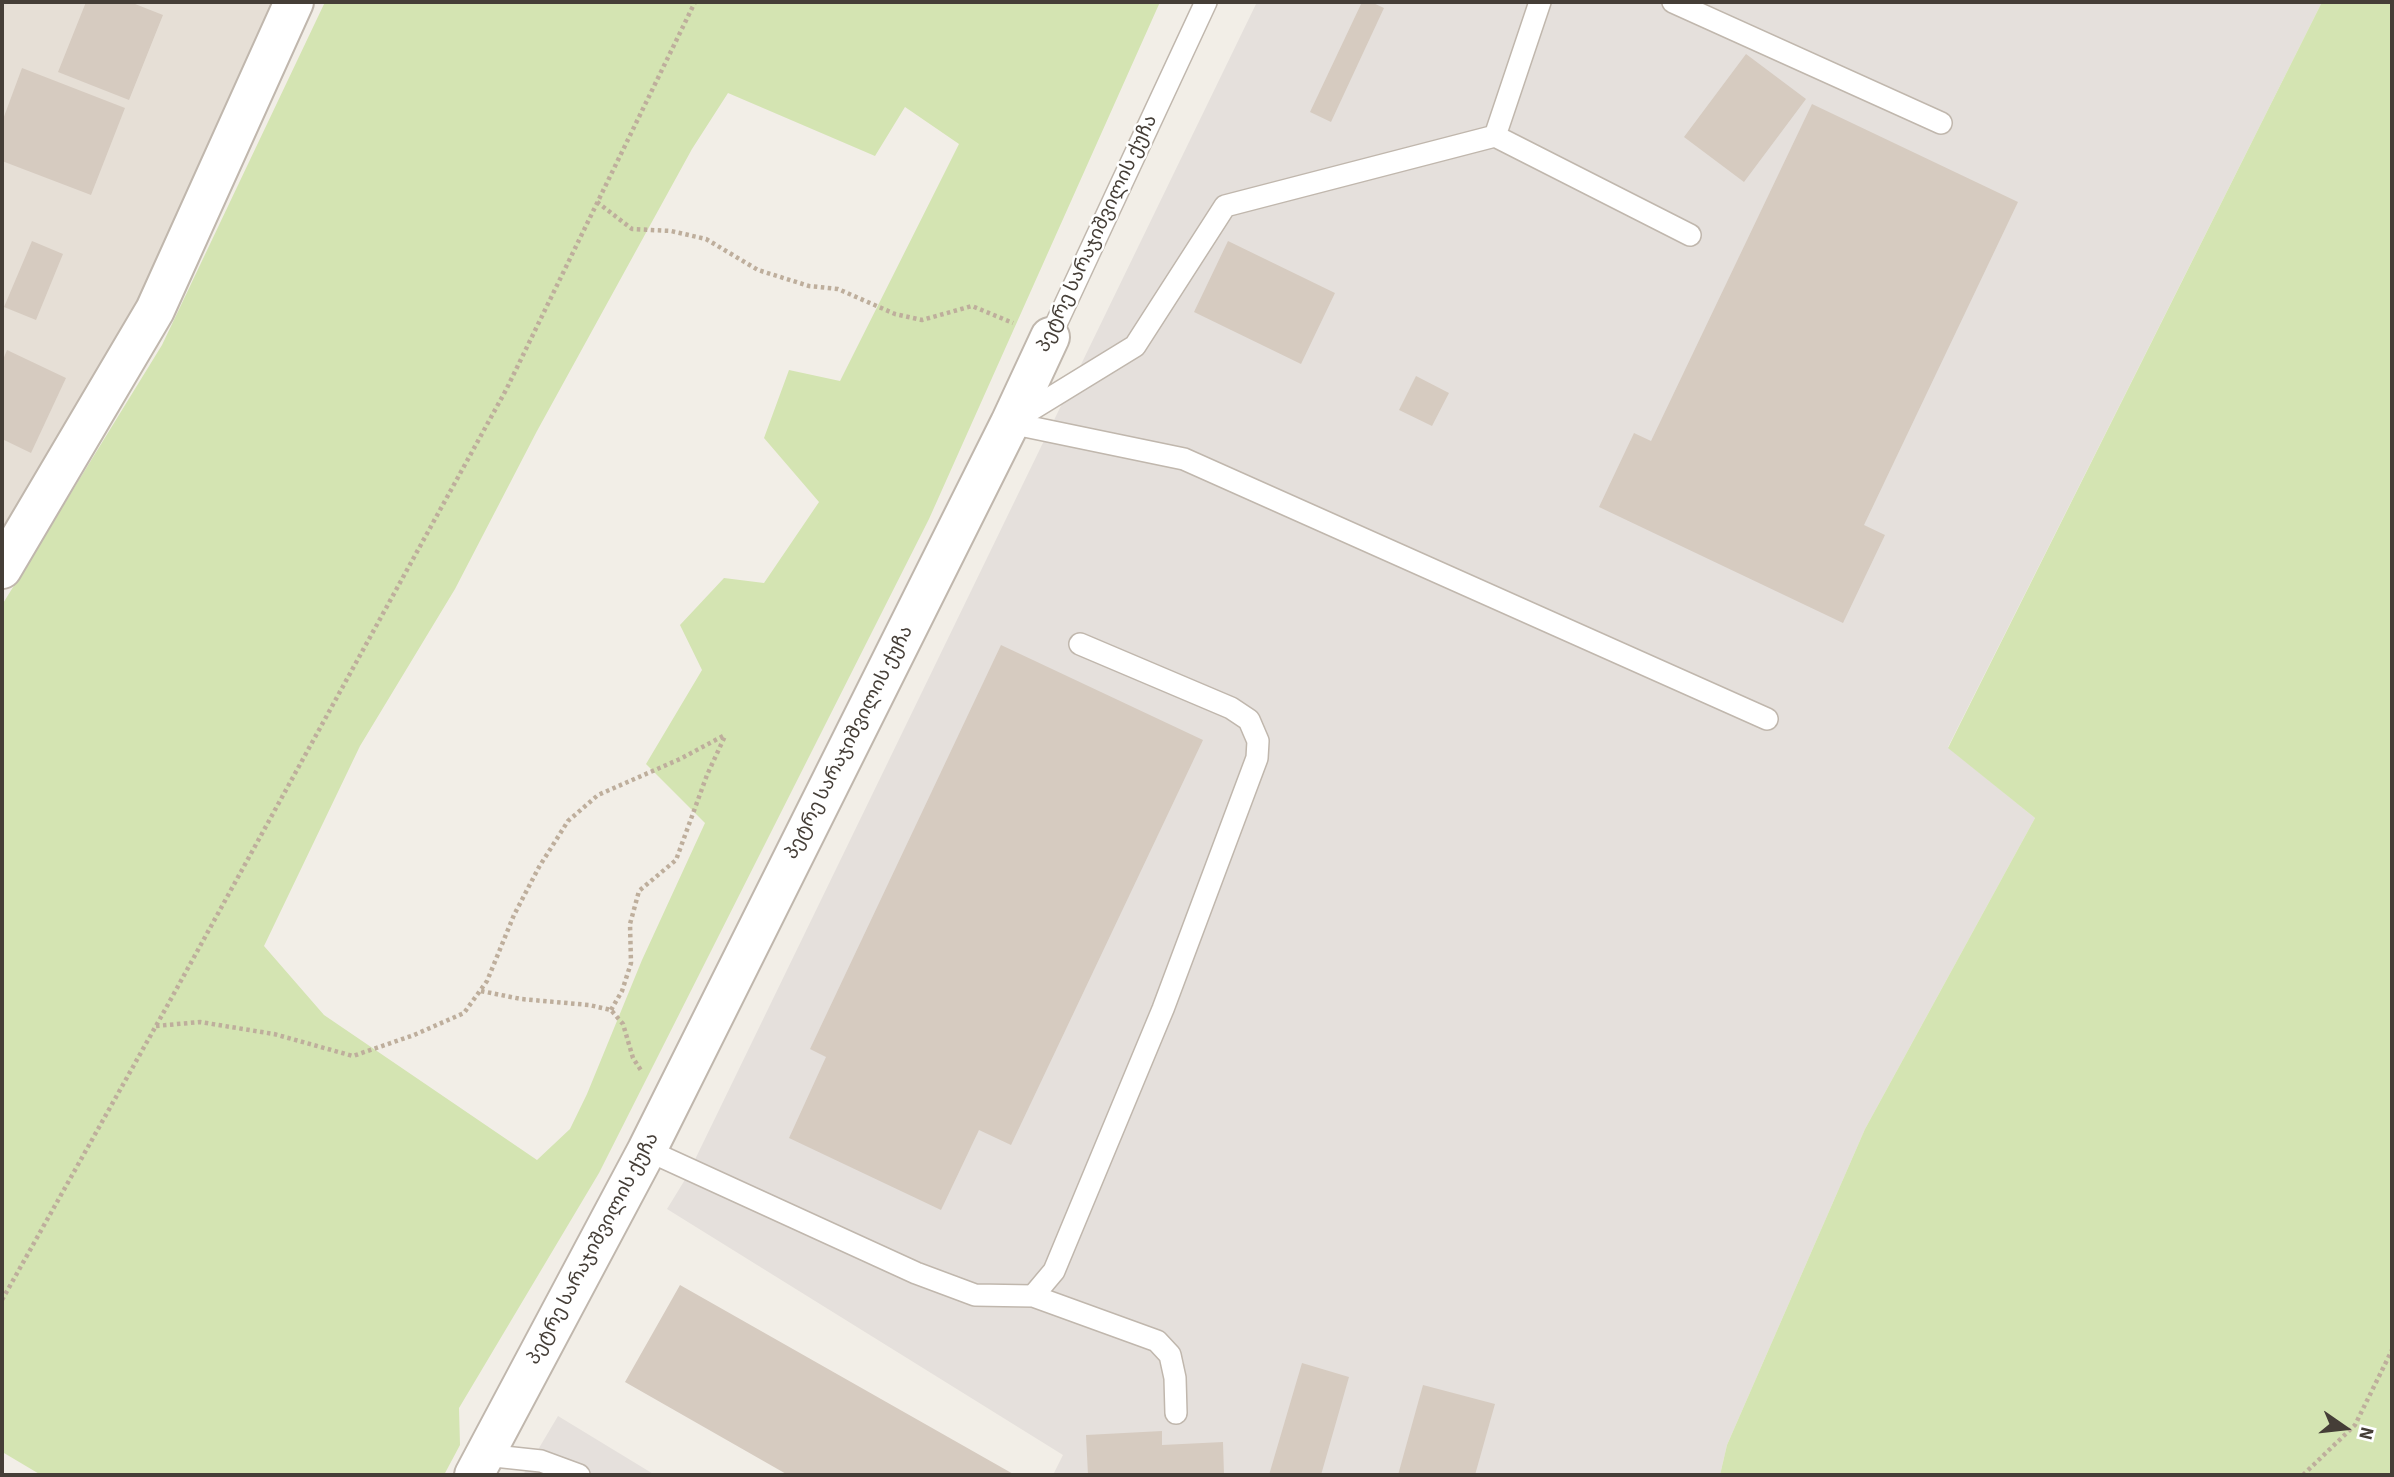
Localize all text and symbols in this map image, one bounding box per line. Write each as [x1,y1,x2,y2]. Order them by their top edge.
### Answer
street label: პეტრე სარაჯიშვილის ქუჩა [1033,112,1163,356]
street label: პეტრე სარაჯიშვილის ქუჩა [781,622,919,864]
street label: პეტრე სარაჯიშვილის ქუჩა [523,1129,665,1369]
north arrow [2310,1393,2380,1463]
text: N [2351,1424,2380,1443]

